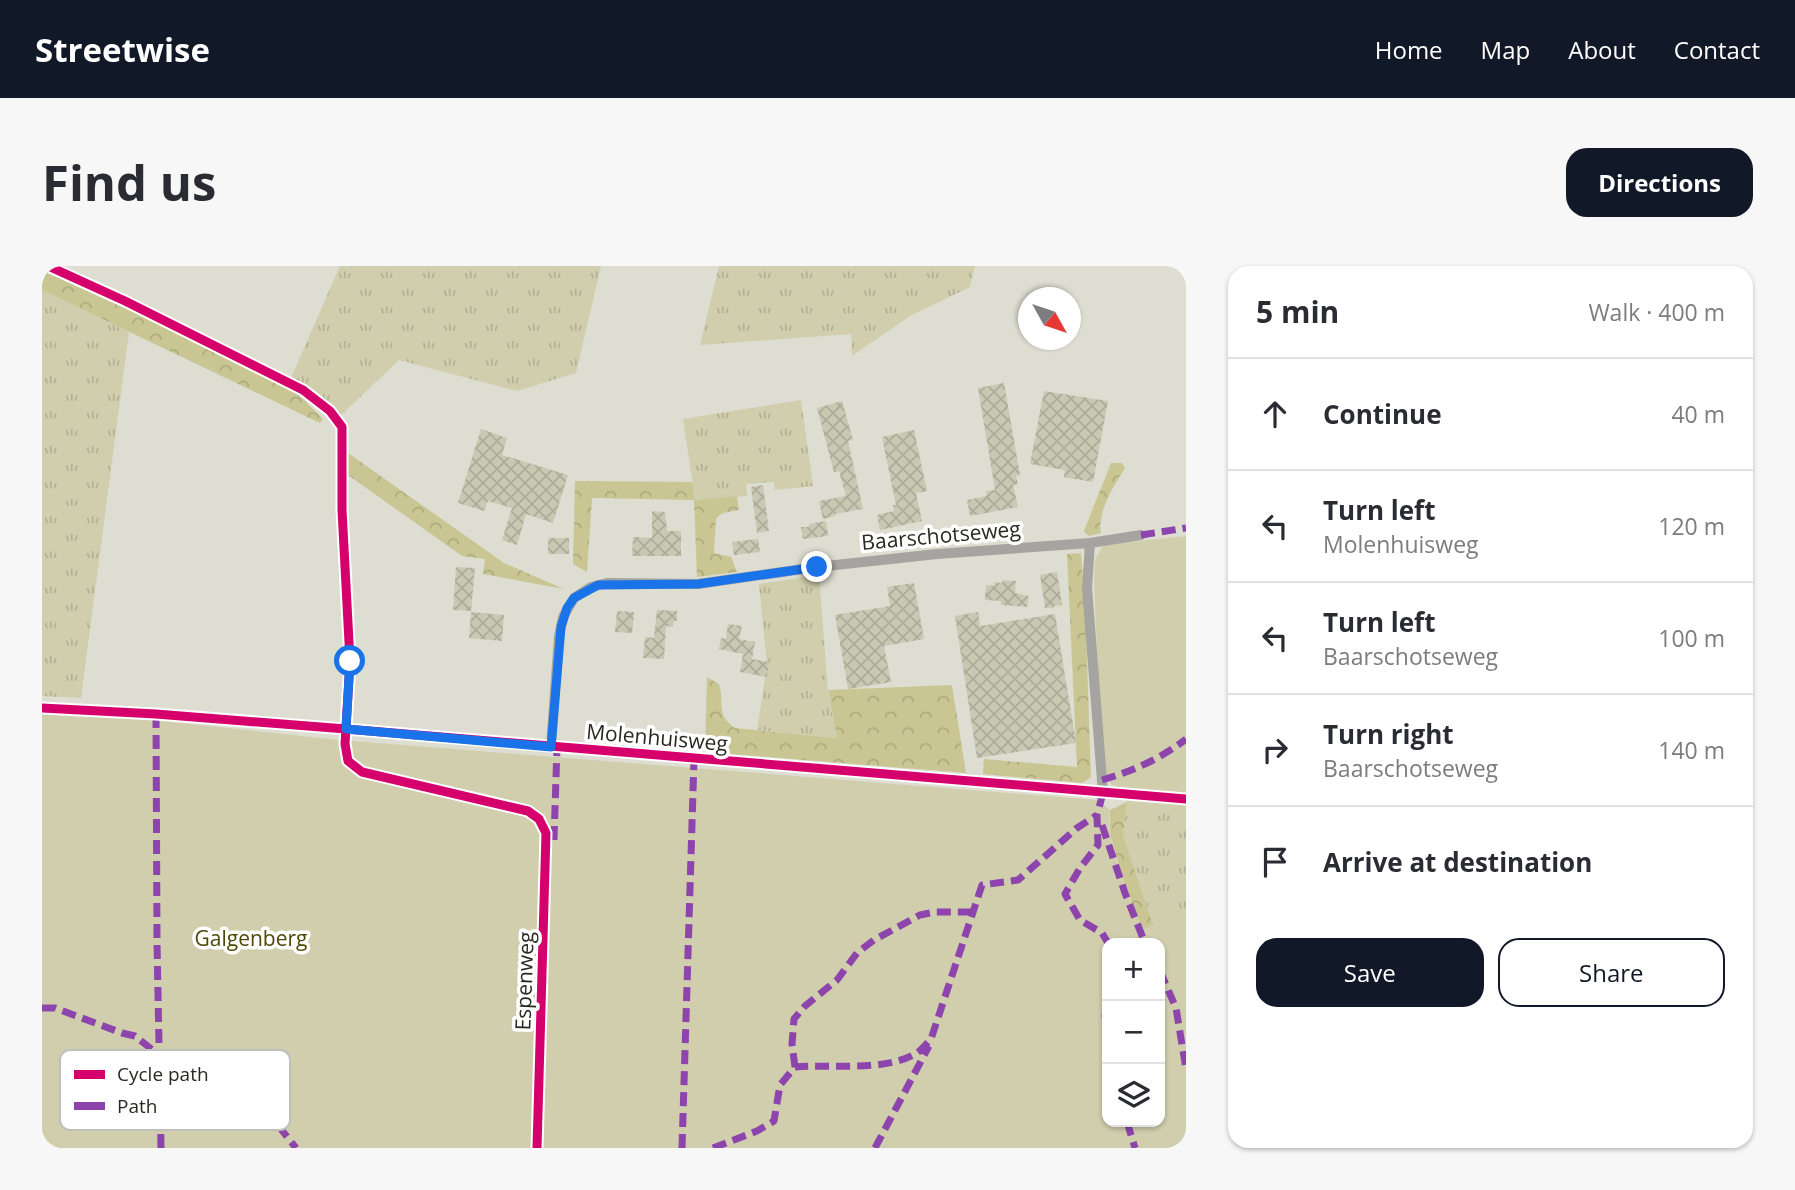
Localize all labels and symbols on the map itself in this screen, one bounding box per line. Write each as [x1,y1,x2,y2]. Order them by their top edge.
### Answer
north arrow [1018,287,1081,350]
street label: Baarschotseweg [860,514,1022,556]
route end [801,551,832,582]
route start [334,645,365,676]
street label: Molenhuisweg [585,717,729,757]
park label: Galgenberg [195,924,307,952]
street label: Espenweg [508,931,540,1031]
legend [60,1050,290,1130]
text: Cycle path [117,1061,209,1087]
text: Path [117,1093,157,1119]

